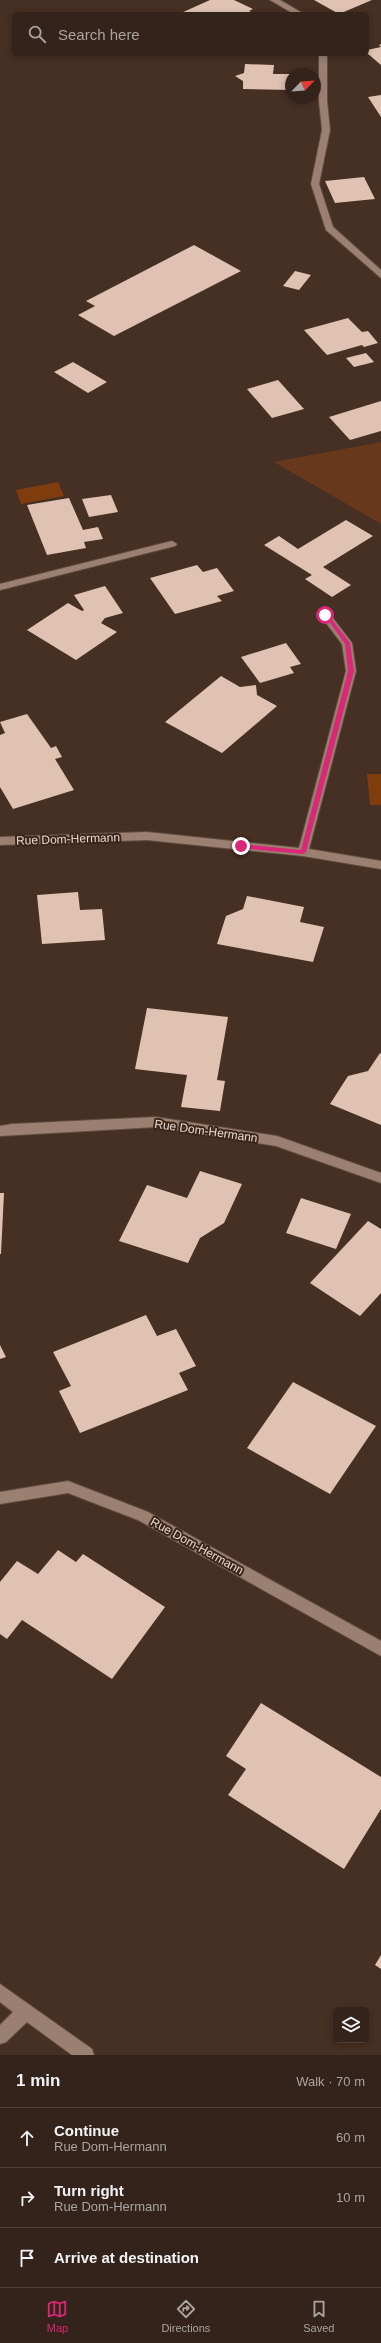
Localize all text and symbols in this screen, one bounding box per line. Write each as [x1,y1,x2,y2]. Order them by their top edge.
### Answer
search box [12,12,369,56]
icon: search [26,23,48,45]
text: Search here [58,26,140,43]
north arrow [285,68,321,104]
route start [316,606,334,624]
street label: Rue Dom-Hermann [16,830,120,848]
route end [232,837,250,855]
street label: Rue Dom-Hermann [154,1117,258,1145]
street label: Rue Dom-Hermann [148,1515,246,1577]
map controls [333,2007,369,2043]
button: layers [333,2007,369,2043]
text: 1 min [16,2071,60,2090]
text: Walk · 70 m [296,2074,365,2089]
text: Continue [54,2122,119,2139]
icon: ahead [16,2127,38,2149]
text: 60 m [336,2130,365,2145]
text: Rue Dom-Hermann [54,2139,167,2154]
text: Turn right [54,2182,124,2199]
icon: right [16,2187,38,2209]
text: 10 m [336,2190,365,2205]
text: Rue Dom-Hermann [54,2199,167,2214]
icon: arrive [16,2247,38,2269]
text: Arrive at destination [54,2249,199,2266]
tab: Map [46,2298,68,2334]
tab: Directions [161,2298,210,2334]
tab: Saved [303,2298,334,2334]

